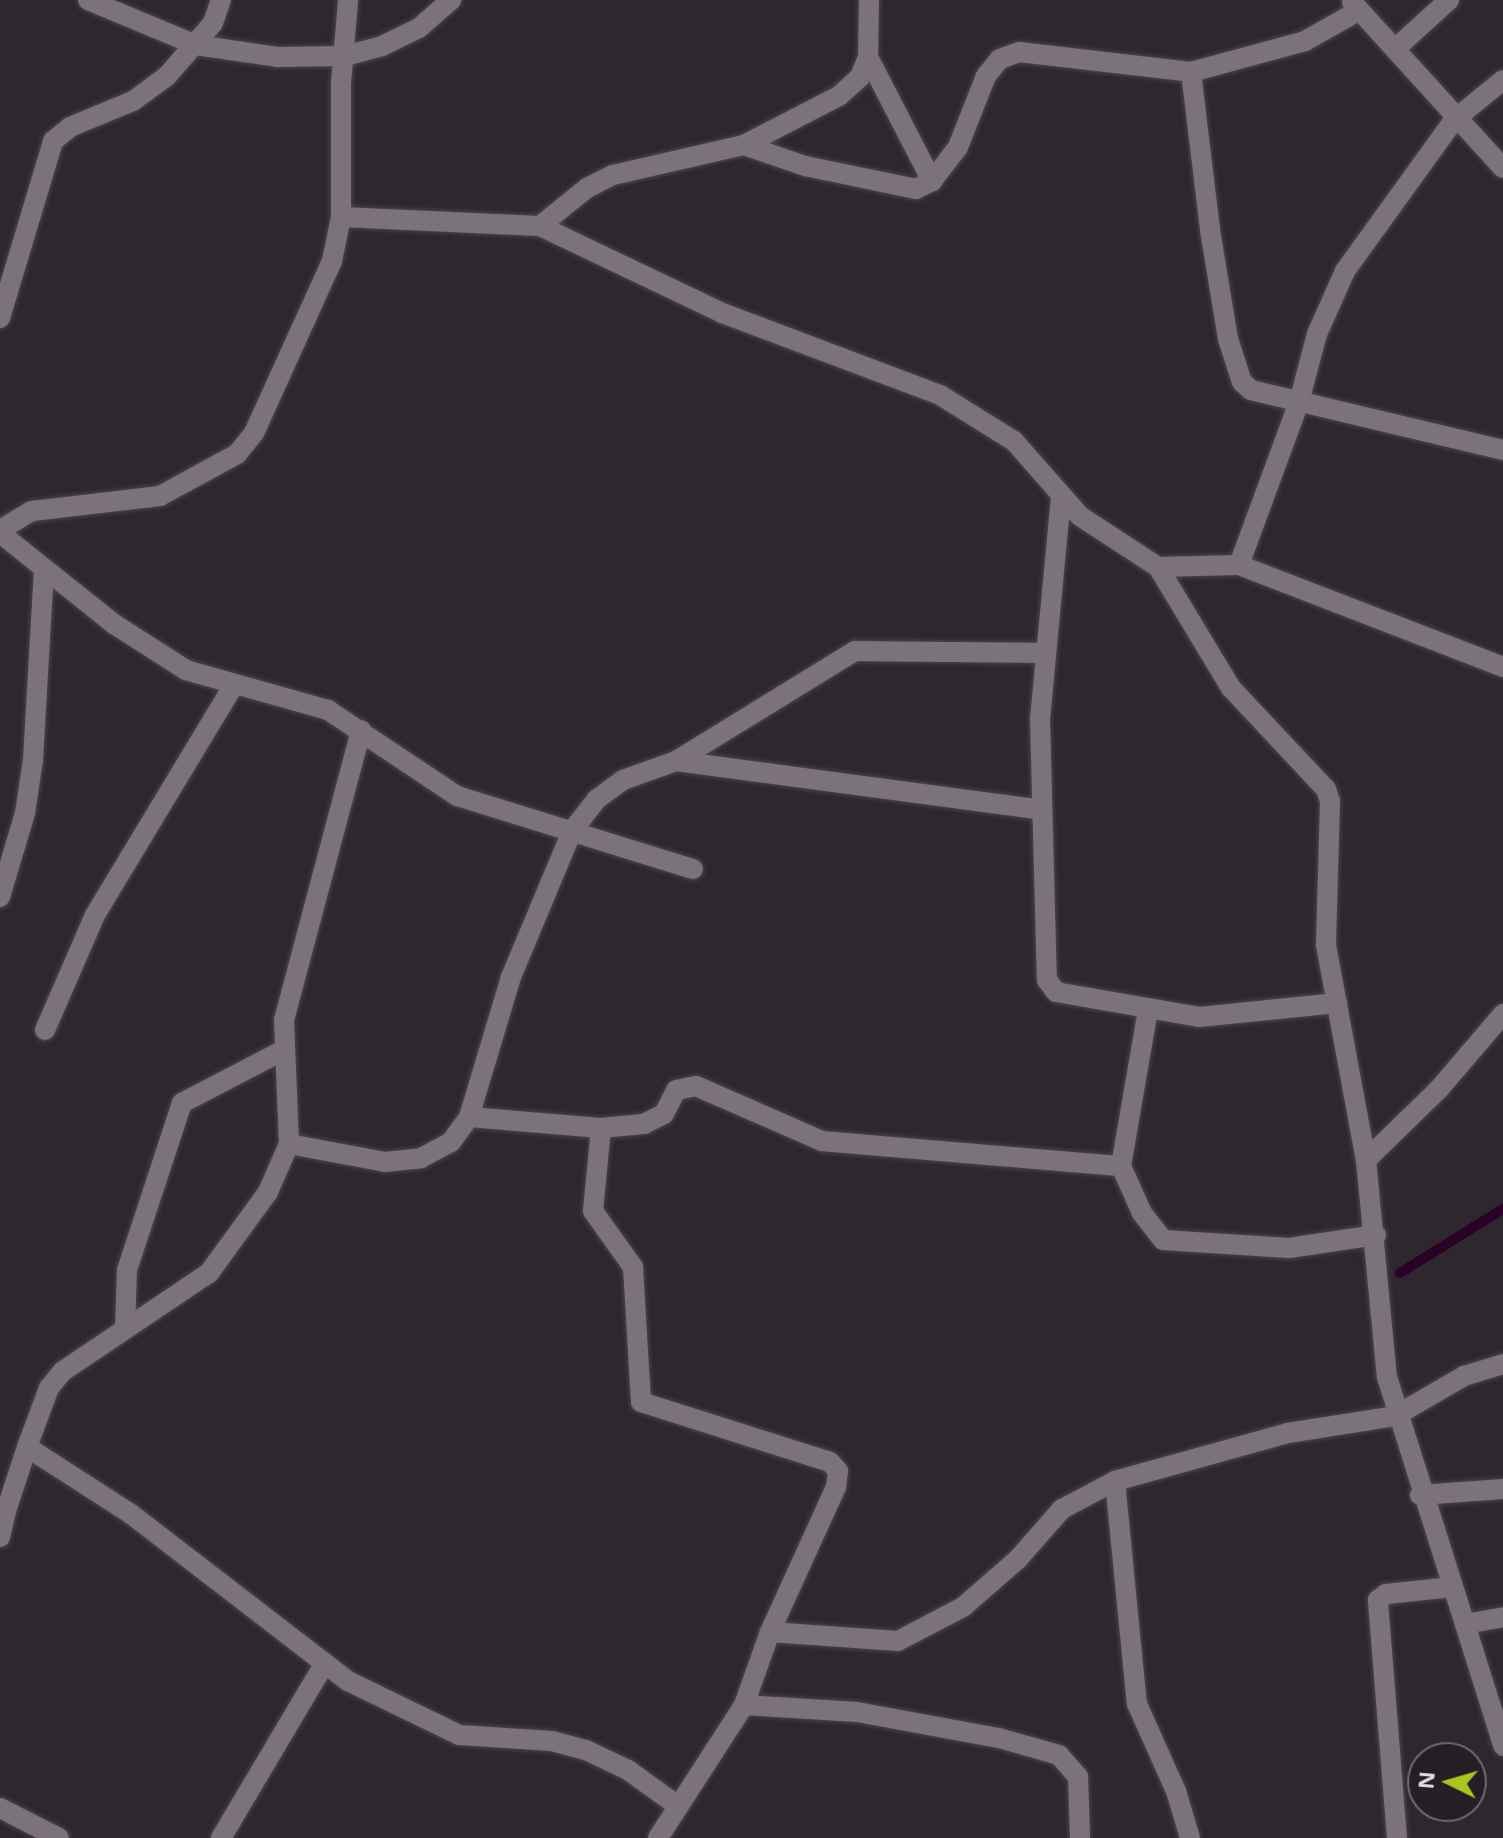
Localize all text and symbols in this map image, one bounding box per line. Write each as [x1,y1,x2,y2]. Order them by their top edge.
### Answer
north arrow [1407,1742,1487,1822]
text: N [1409,1770,1441,1790]

